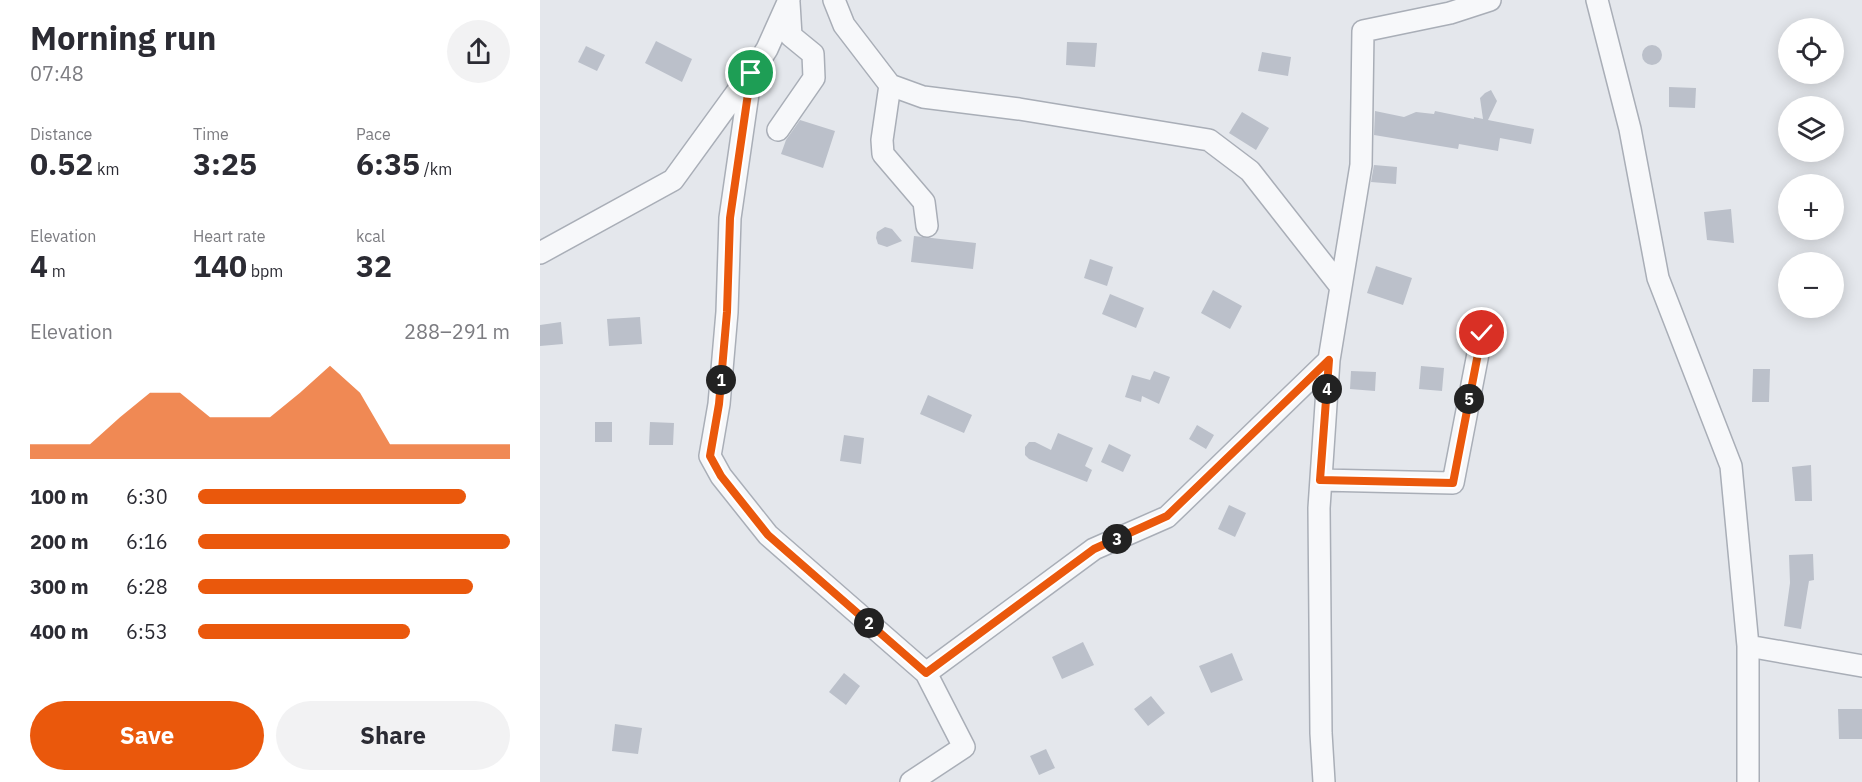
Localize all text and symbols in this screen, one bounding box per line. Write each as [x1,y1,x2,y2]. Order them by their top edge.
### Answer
text: Morning run [30,16,216,59]
map controls [1778,18,1844,318]
button: locate [1778,18,1844,84]
button: share [447,20,510,83]
pin [725,47,776,98]
icon: arrive [734,56,767,89]
text: 07:48 [30,60,84,87]
button: layers [1778,96,1844,162]
text: Distance [30,124,92,144]
text: Time [193,124,229,144]
text: Pace [356,124,391,144]
text: 0.52 [30,144,93,183]
text: 3:25 [193,144,257,183]
text: 6:35 [356,144,420,183]
text: km [93,159,120,179]
text: /km [420,159,452,179]
button: + [1778,174,1844,240]
text: Elevation [30,226,96,246]
text: Heart rate [193,226,266,246]
text: kcal [356,226,385,246]
text: 4 [30,246,48,285]
text: 140 [193,246,247,285]
text: 32 [356,246,392,285]
button: − [1778,252,1844,318]
text: m [48,261,66,281]
text: bpm [247,261,283,281]
pin [1456,307,1507,358]
icon: check [1465,316,1498,349]
text: Elevation [30,318,113,345]
text: 288–291 m [404,318,510,345]
pin: 1 [706,365,736,395]
text: 1 [716,370,726,390]
pin: 4 [1312,374,1342,404]
text: 4 [1322,379,1332,399]
pin: 5 [1454,384,1484,414]
text: 5 [1464,389,1474,409]
text: 100 m [30,483,89,510]
text: 6:30 [126,483,168,510]
pin: 3 [1102,524,1132,554]
text: 200 m [30,528,89,555]
text: 6:16 [126,528,168,555]
text: 3 [1112,529,1122,549]
text: 300 m [30,573,89,600]
text: 6:28 [126,573,168,600]
pin: 2 [854,608,884,638]
text: 2 [864,613,874,633]
text: 400 m [30,618,89,645]
text: 6:53 [126,618,168,645]
button: Save [30,701,264,770]
button: Share [276,701,510,770]

